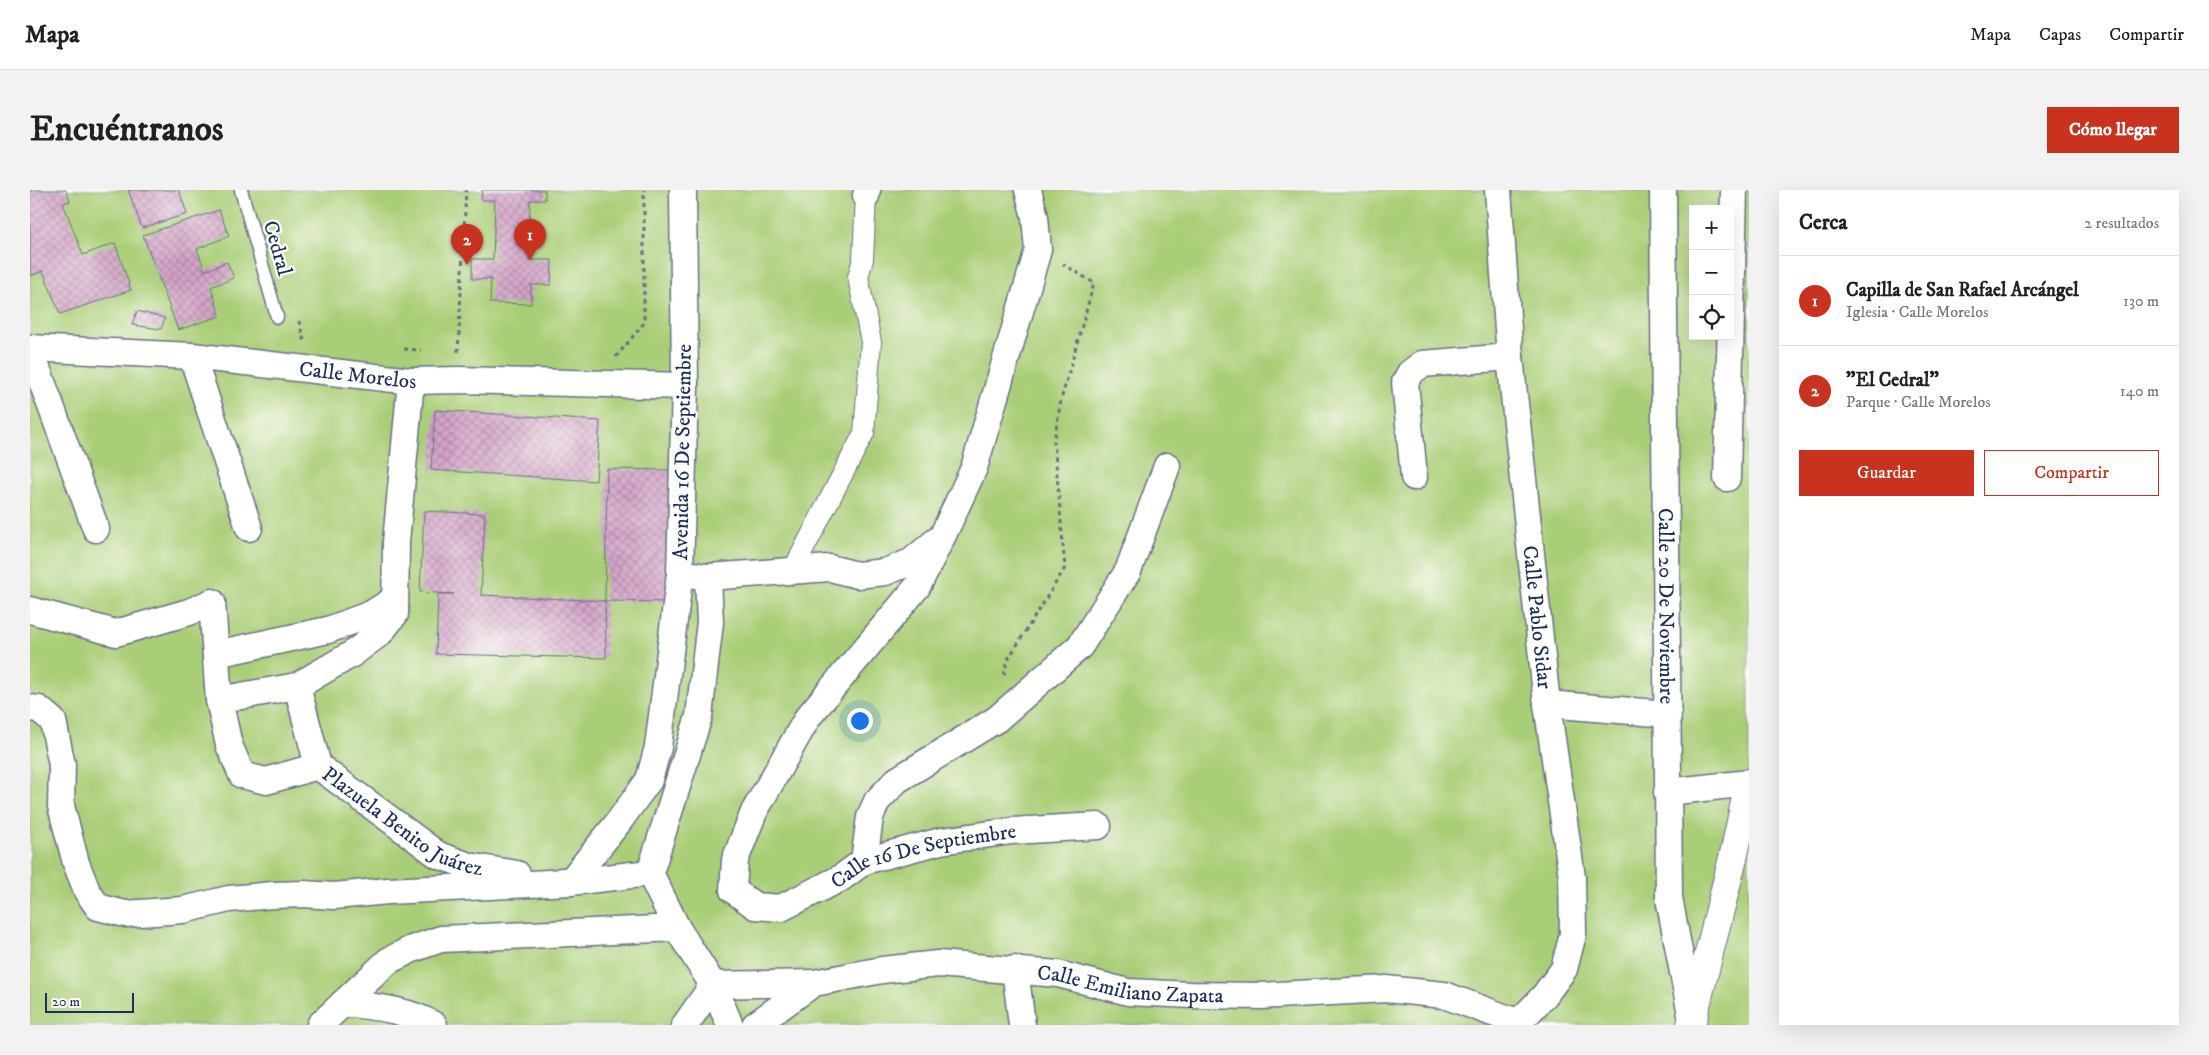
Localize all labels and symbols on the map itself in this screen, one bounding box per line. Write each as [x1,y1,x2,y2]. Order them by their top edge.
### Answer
street label: Cedral [257,218,297,280]
pin: 1 [514,219,546,260]
pin: 2 [451,224,483,265]
street label: Avenida 16 De Septiembre [668,343,698,560]
street label: Calle Morelos [298,356,417,395]
street label: Calle 20 De Noviembre [1652,508,1679,704]
street label: Calle Pablo Sidar [1516,544,1557,690]
your location [847,708,873,734]
street label: Plazuela Benito Juárez [317,761,485,882]
street label: Calle 16 De Septiembre [827,819,1018,895]
street label: Calle Emiliano Zapata [1036,960,1224,1009]
scale bar [45,990,134,1013]

